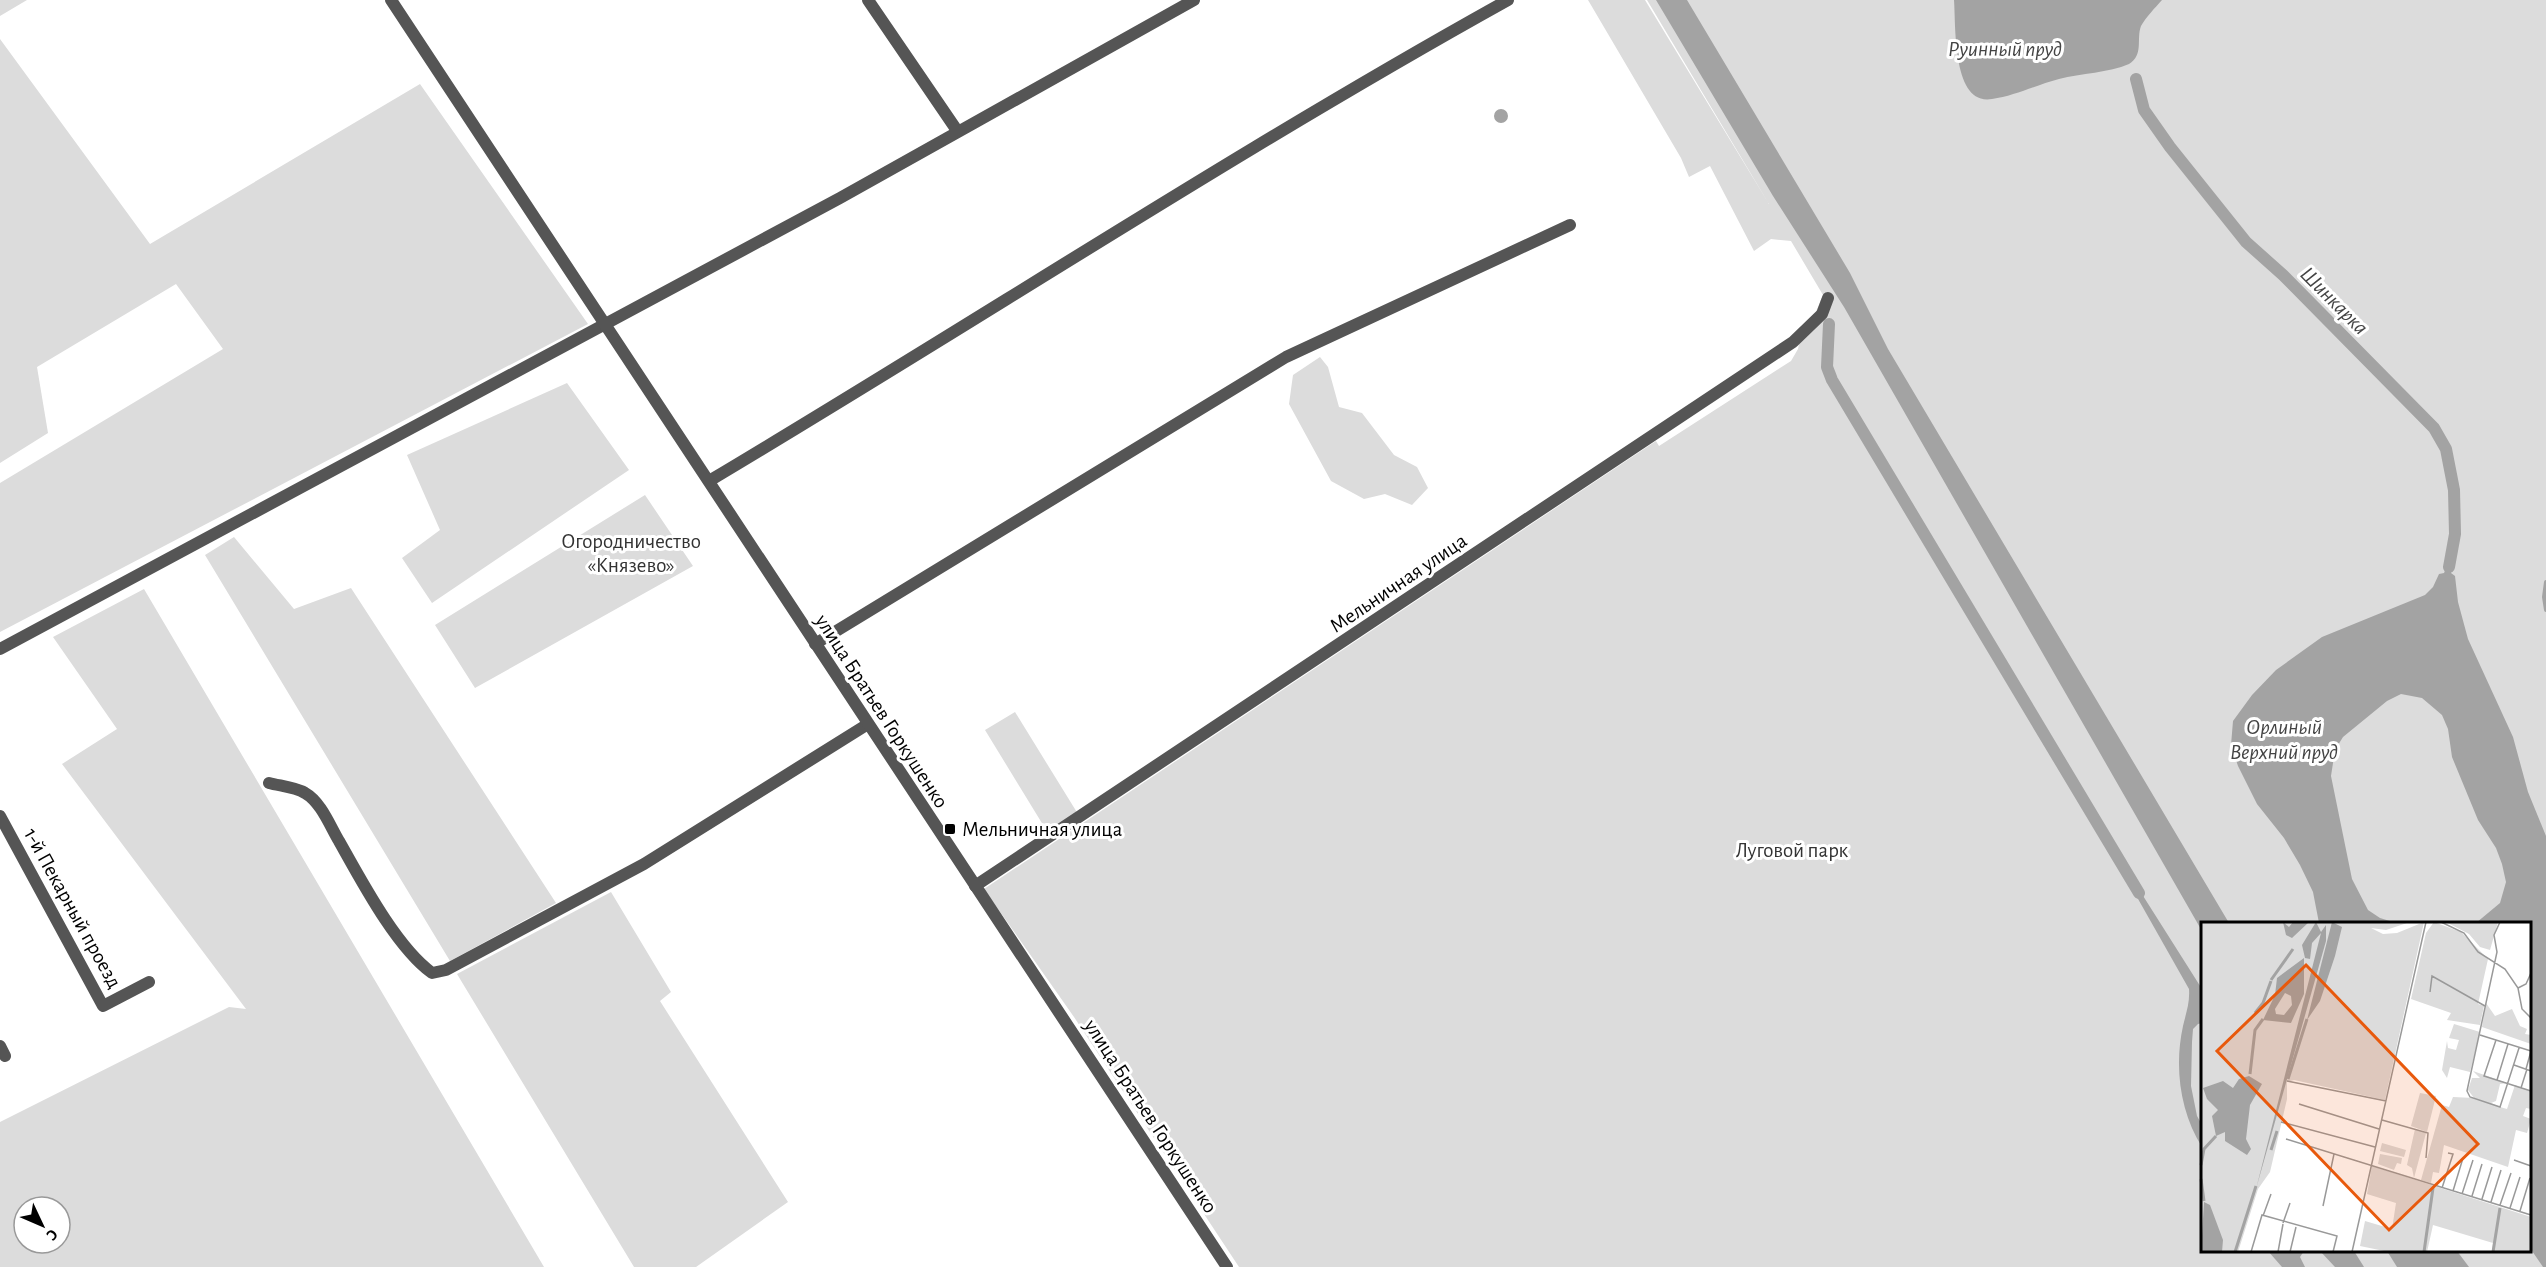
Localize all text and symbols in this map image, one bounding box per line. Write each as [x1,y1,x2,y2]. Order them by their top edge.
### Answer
water label: Руинный пруд [1948,38,2062,61]
water label: Шинкарка [2295,263,2372,340]
street label: Мельничная улица [1326,530,1471,637]
park label: Огородничество «Князево» [561,531,701,576]
street label: улица Братьев Горкушенко [811,610,952,812]
water label: Орлиный Верхний пруд [2230,716,2338,764]
place label: Мельничная улица [962,819,1123,840]
marker: Мельничная улица [943,822,957,836]
street label: 1-й Пекарный проезд [20,825,125,992]
park label: Луговой парк [1736,840,1849,861]
inset map [2201,922,2531,1252]
street label: улица Братьев Горкушенко [1080,1015,1221,1217]
north arrow [12,1195,72,1255]
text: С [43,1226,61,1244]

